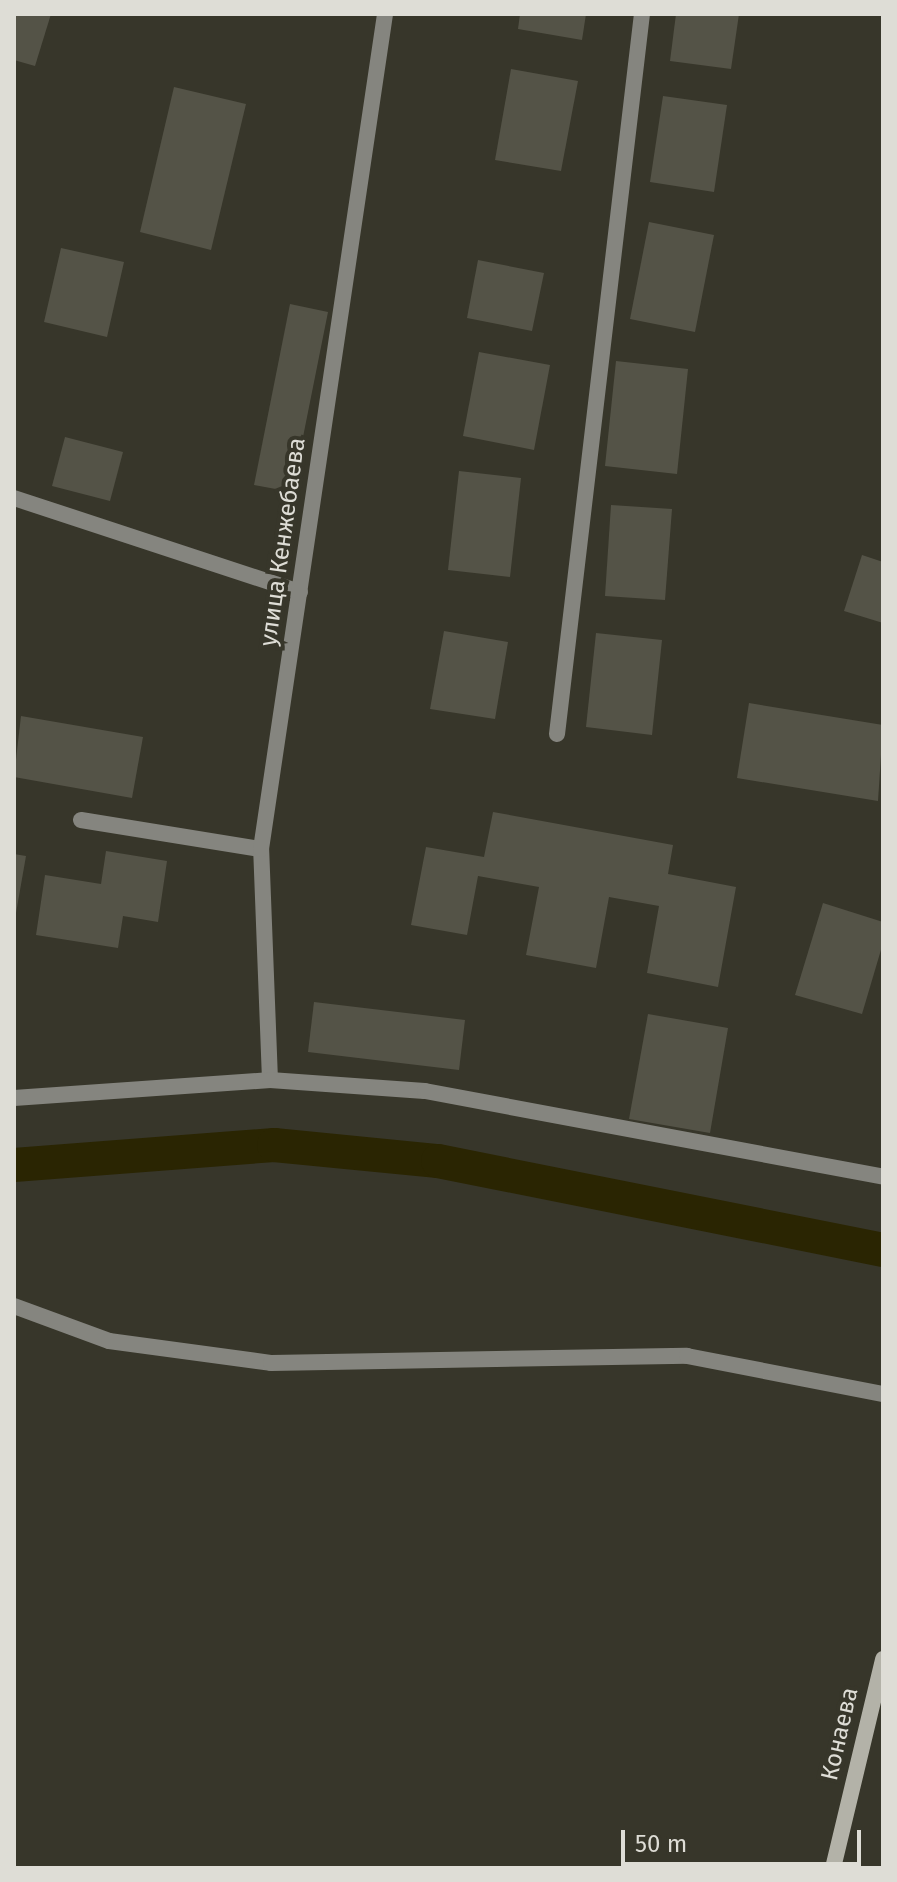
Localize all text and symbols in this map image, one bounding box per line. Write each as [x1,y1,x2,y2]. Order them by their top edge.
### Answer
street label: улица Кенжебаева [254,436,312,648]
street label: Конаева [815,1685,865,1783]
scale bar [625,1814,865,1864]
text: 50 m [635,1830,687,1858]

